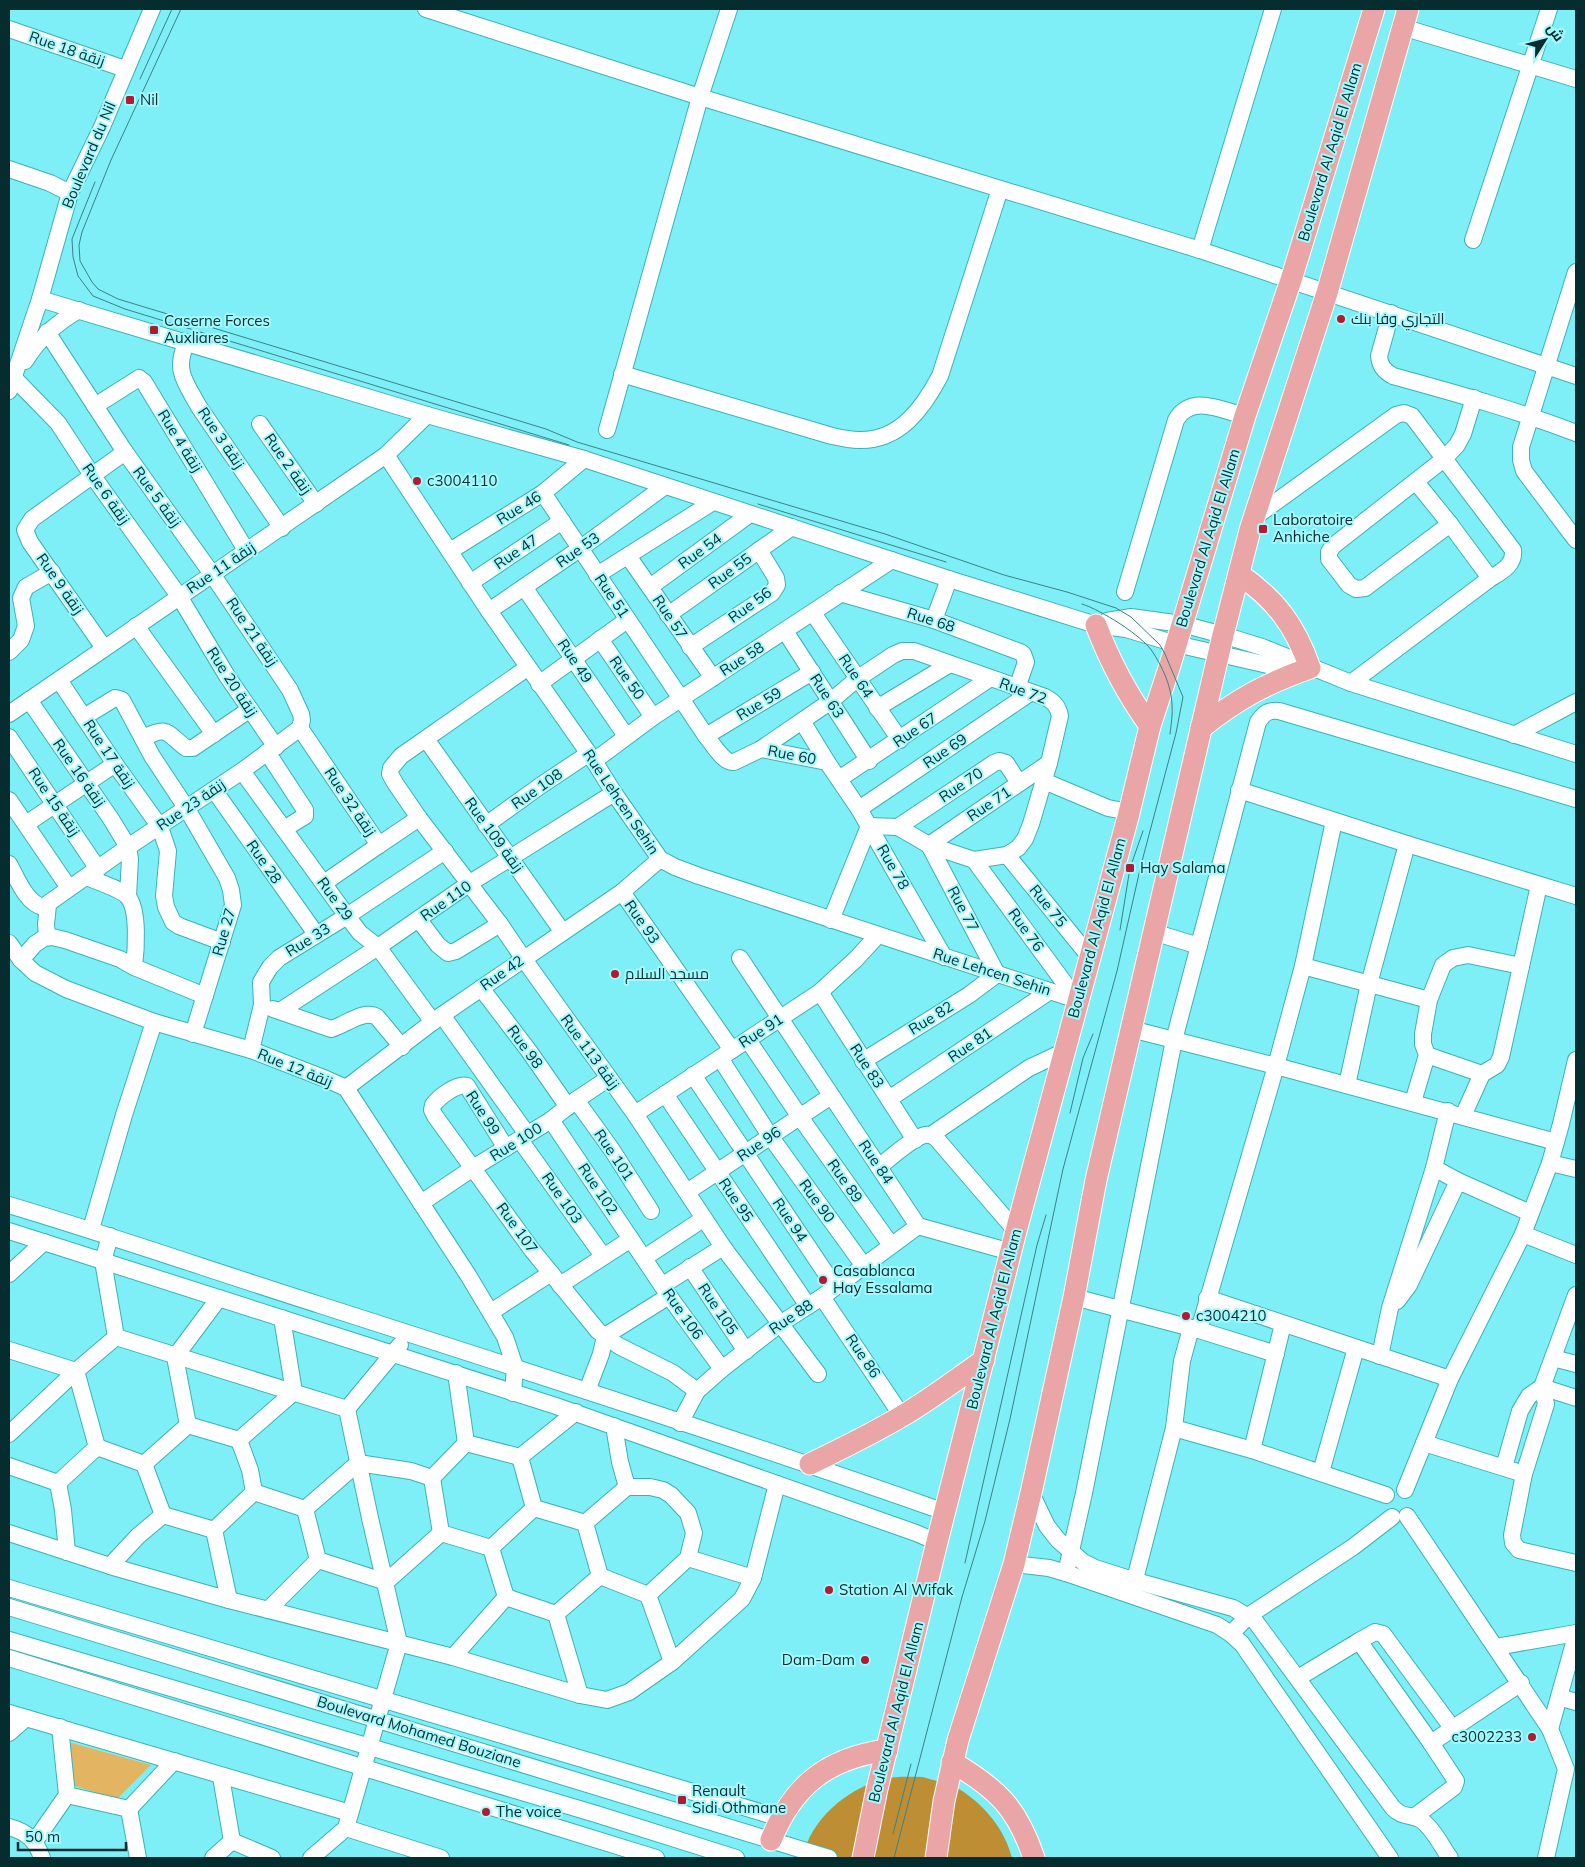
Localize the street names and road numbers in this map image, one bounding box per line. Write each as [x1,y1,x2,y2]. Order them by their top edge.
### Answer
street label: Rue 18 زنقة [27,27,108,70]
street label: Boulevard Al Aqid El Allam [1293,60,1366,243]
street label: Boulevard du Nil [58,99,120,211]
street label: Rue 3 زنقة [194,403,249,472]
street label: Rue 4 زنقة [154,406,207,476]
street label: Rue 2 زنقة [260,429,316,498]
street label: Boulevard Al Aqid El Allam [1171,446,1244,629]
street label: Rue 6 زنقة [78,459,134,528]
street label: Rue 5 زنقة [129,463,186,531]
street label: Rue 46 [493,487,545,529]
street label: Rue 53 [552,528,603,571]
street label: Rue 54 [674,528,725,573]
street label: Rue 47 [490,530,541,573]
street label: Rue 11 زنقة [183,538,259,598]
street label: Rue 55 [704,548,755,593]
street label: Rue 9 زنقة [32,549,88,618]
street label: Rue 51 [591,570,634,621]
street label: Rue 56 [724,582,775,627]
street label: Rue 57 [649,591,692,642]
street label: Rue 21 زنقة [222,594,282,670]
street label: Rue 68 [905,603,957,636]
street label: Rue 49 [554,635,597,686]
street label: Rue 58 [716,637,768,680]
street label: Rue 20 زنقة [203,643,262,720]
street label: Rue 64 [835,650,878,701]
street label: Rue 50 [606,652,649,703]
street label: Rue 63 [806,670,849,722]
street label: Rue 72 [997,673,1050,708]
street label: Rue 59 [733,683,785,724]
street label: Rue 67 [889,708,940,751]
street label: Rue 17 زنقة [79,716,139,792]
street label: Rue 69 [919,729,970,772]
street label: Rue 16 زنقة [49,735,110,811]
street label: Rue 60 [766,740,818,769]
street label: Rue Lehcen Sehin [579,745,664,858]
street label: Rue 70 [935,763,986,806]
street label: Rue 15 زنقة [24,764,84,840]
street label: Rue 32 زنقة [320,764,380,840]
street label: Rue 108 [507,764,566,813]
street label: Rue 23 زنقة [153,775,229,835]
street label: Rue 71 [963,782,1014,825]
street label: Rue 109 زنقة [461,793,528,876]
street label: Rue 28 [243,836,286,887]
street label: Boulevard Al Aqid El Allam [1063,836,1130,1020]
street label: Rue 78 [873,841,914,893]
street label: Rue 29 [313,873,358,924]
street label: Rue 110 [416,876,475,925]
street label: Rue 75 [1026,881,1071,931]
street label: Rue 77 [944,883,983,935]
street label: Rue 93 [621,896,664,947]
street label: Rue 76 [1004,904,1049,955]
street label: Rue 27 [208,906,239,958]
street label: Rue 33 [282,919,334,961]
street label: Rue Lehcen Sehin [931,943,1054,1000]
street label: Rue 42 [476,951,527,994]
street label: Rue 82 [905,997,957,1039]
street label: Rue 91 [735,1009,787,1052]
street label: Rue 113 زنقة [557,1010,624,1093]
street label: Rue 98 [503,1021,548,1072]
street label: Rue 81 [944,1023,995,1066]
street label: Rue 83 [846,1040,889,1092]
street label: Rue 12 زنقة [255,1044,335,1091]
street label: Rue 99 [462,1087,505,1139]
street label: Rue 100 [486,1118,545,1165]
street label: Rue 96 [733,1122,784,1165]
street label: Rue 101 [590,1125,639,1184]
street label: Rue 84 [855,1136,898,1187]
street label: Rue 89 [824,1155,867,1206]
street label: Rue 102 [574,1159,623,1218]
street label: Rue 103 [538,1168,587,1227]
street label: Rue 95 [715,1174,758,1225]
street label: Rue 90 [795,1175,840,1226]
street label: Rue 94 [769,1194,812,1245]
street label: Rue 107 [493,1199,542,1257]
street label: Boulevard Al Aqid El Allam [962,1226,1025,1411]
street label: Rue 105 [694,1279,743,1338]
street label: Rue 106 [659,1284,708,1343]
street label: Rue 88 [765,1295,816,1338]
street label: Rue 86 [842,1330,885,1381]
street label: Boulevard Al Aqid El Allam [864,1619,927,1804]
street label: Boulevard Mohamed Bouziane [315,1691,523,1772]

